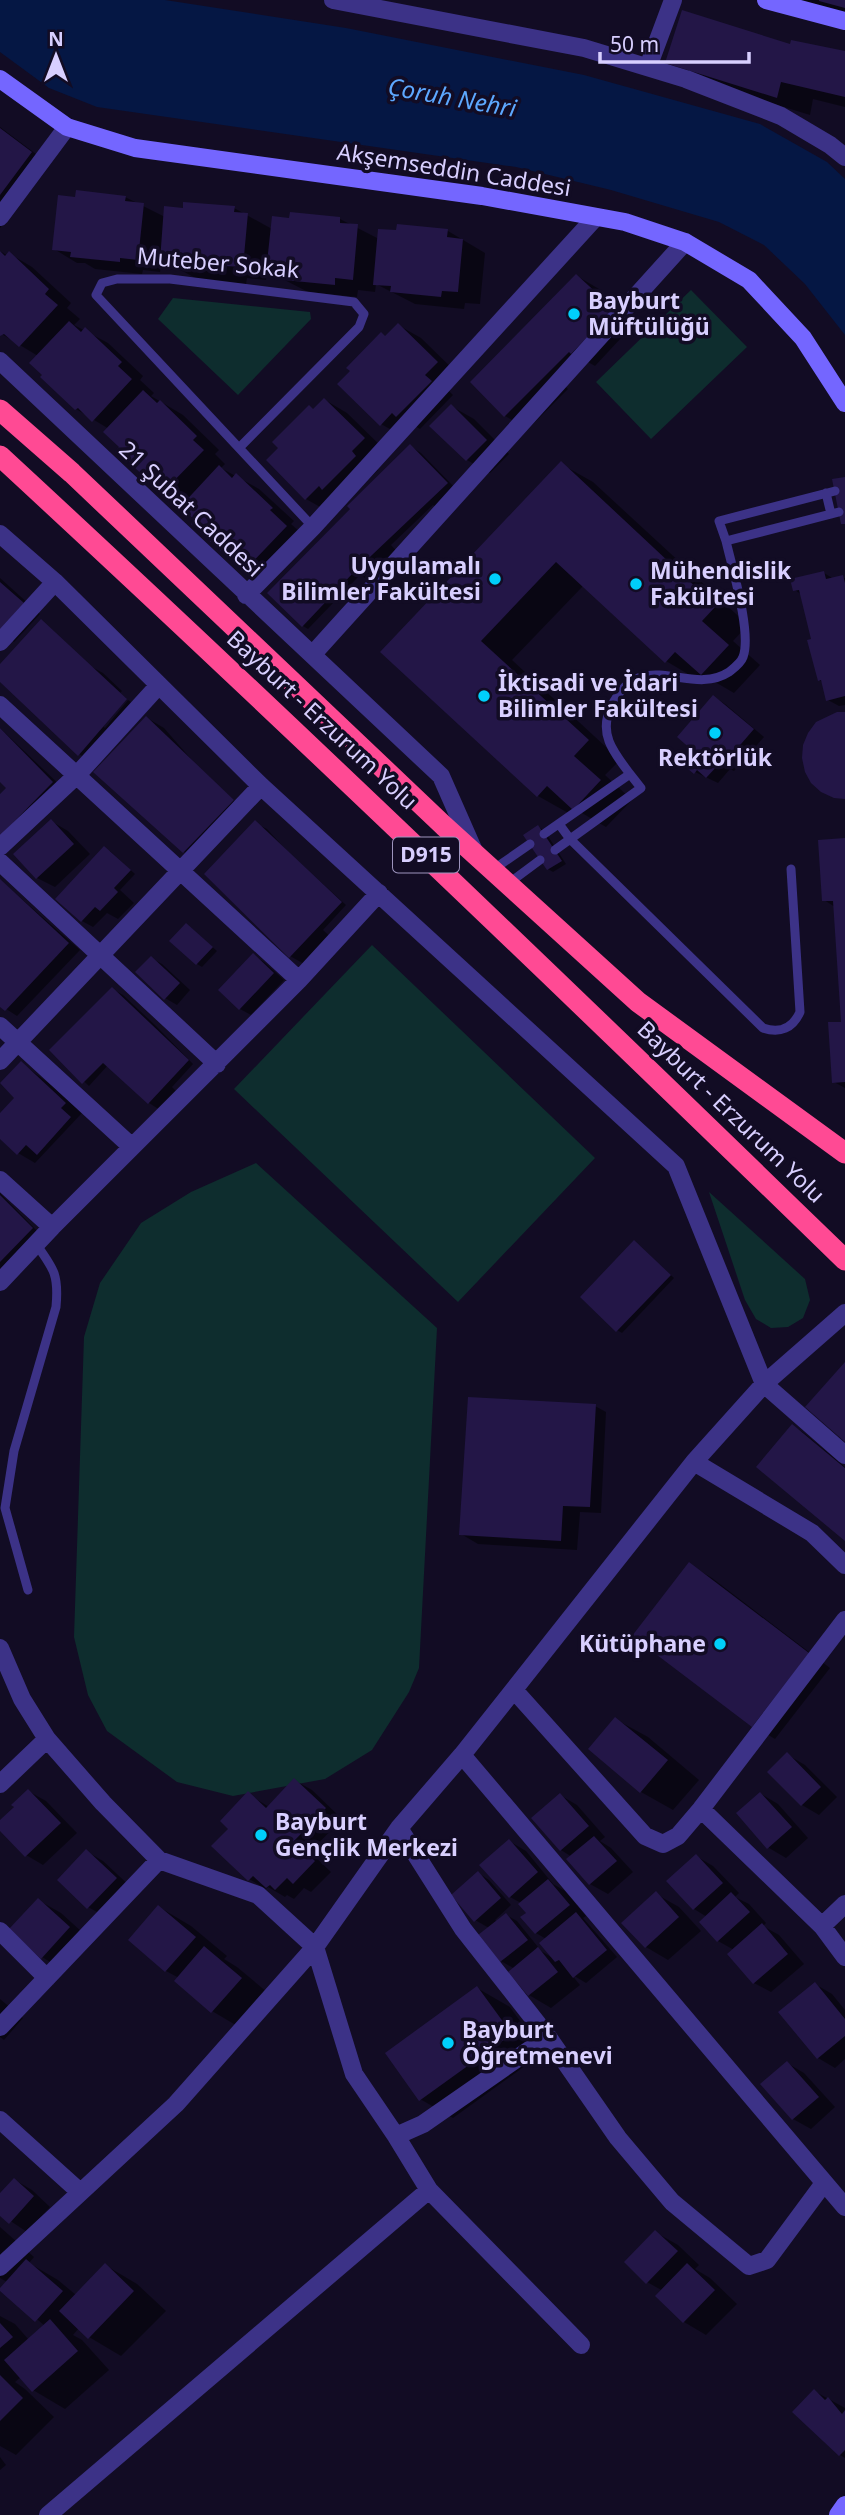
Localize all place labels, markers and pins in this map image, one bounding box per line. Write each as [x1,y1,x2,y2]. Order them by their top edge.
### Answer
place label: Bayburt Müftülüğü [588,284,710,342]
marker: Bayburt Müftülüğü [566,306,582,322]
place label: Uygulamalı Bilimler Fakültesi [281,549,481,607]
place label: Mühendislik Fakültesi [650,554,792,612]
marker: Uygulamalı Bilimler Fakültesi [487,571,503,587]
marker: Mühendislik Fakültesi [628,576,644,592]
place label: İktisadi ve İdari Bilimler Fakültesi [498,666,698,724]
marker: İktisadi ve İdari Bilimler Fakültesi [476,688,492,704]
marker: Rektörlük [707,725,723,741]
place label: Rektörlük [658,741,773,773]
place label: Kütüphane [579,1627,706,1659]
marker: Kütüphane [712,1636,728,1652]
place label: Bayburt Gençlik Merkezi [275,1805,458,1863]
marker: Bayburt Gençlik Merkezi [253,1827,269,1843]
place label: Bayburt Öğretmenevi [462,2013,613,2071]
marker: Bayburt Öğretmenevi [440,2035,456,2051]

